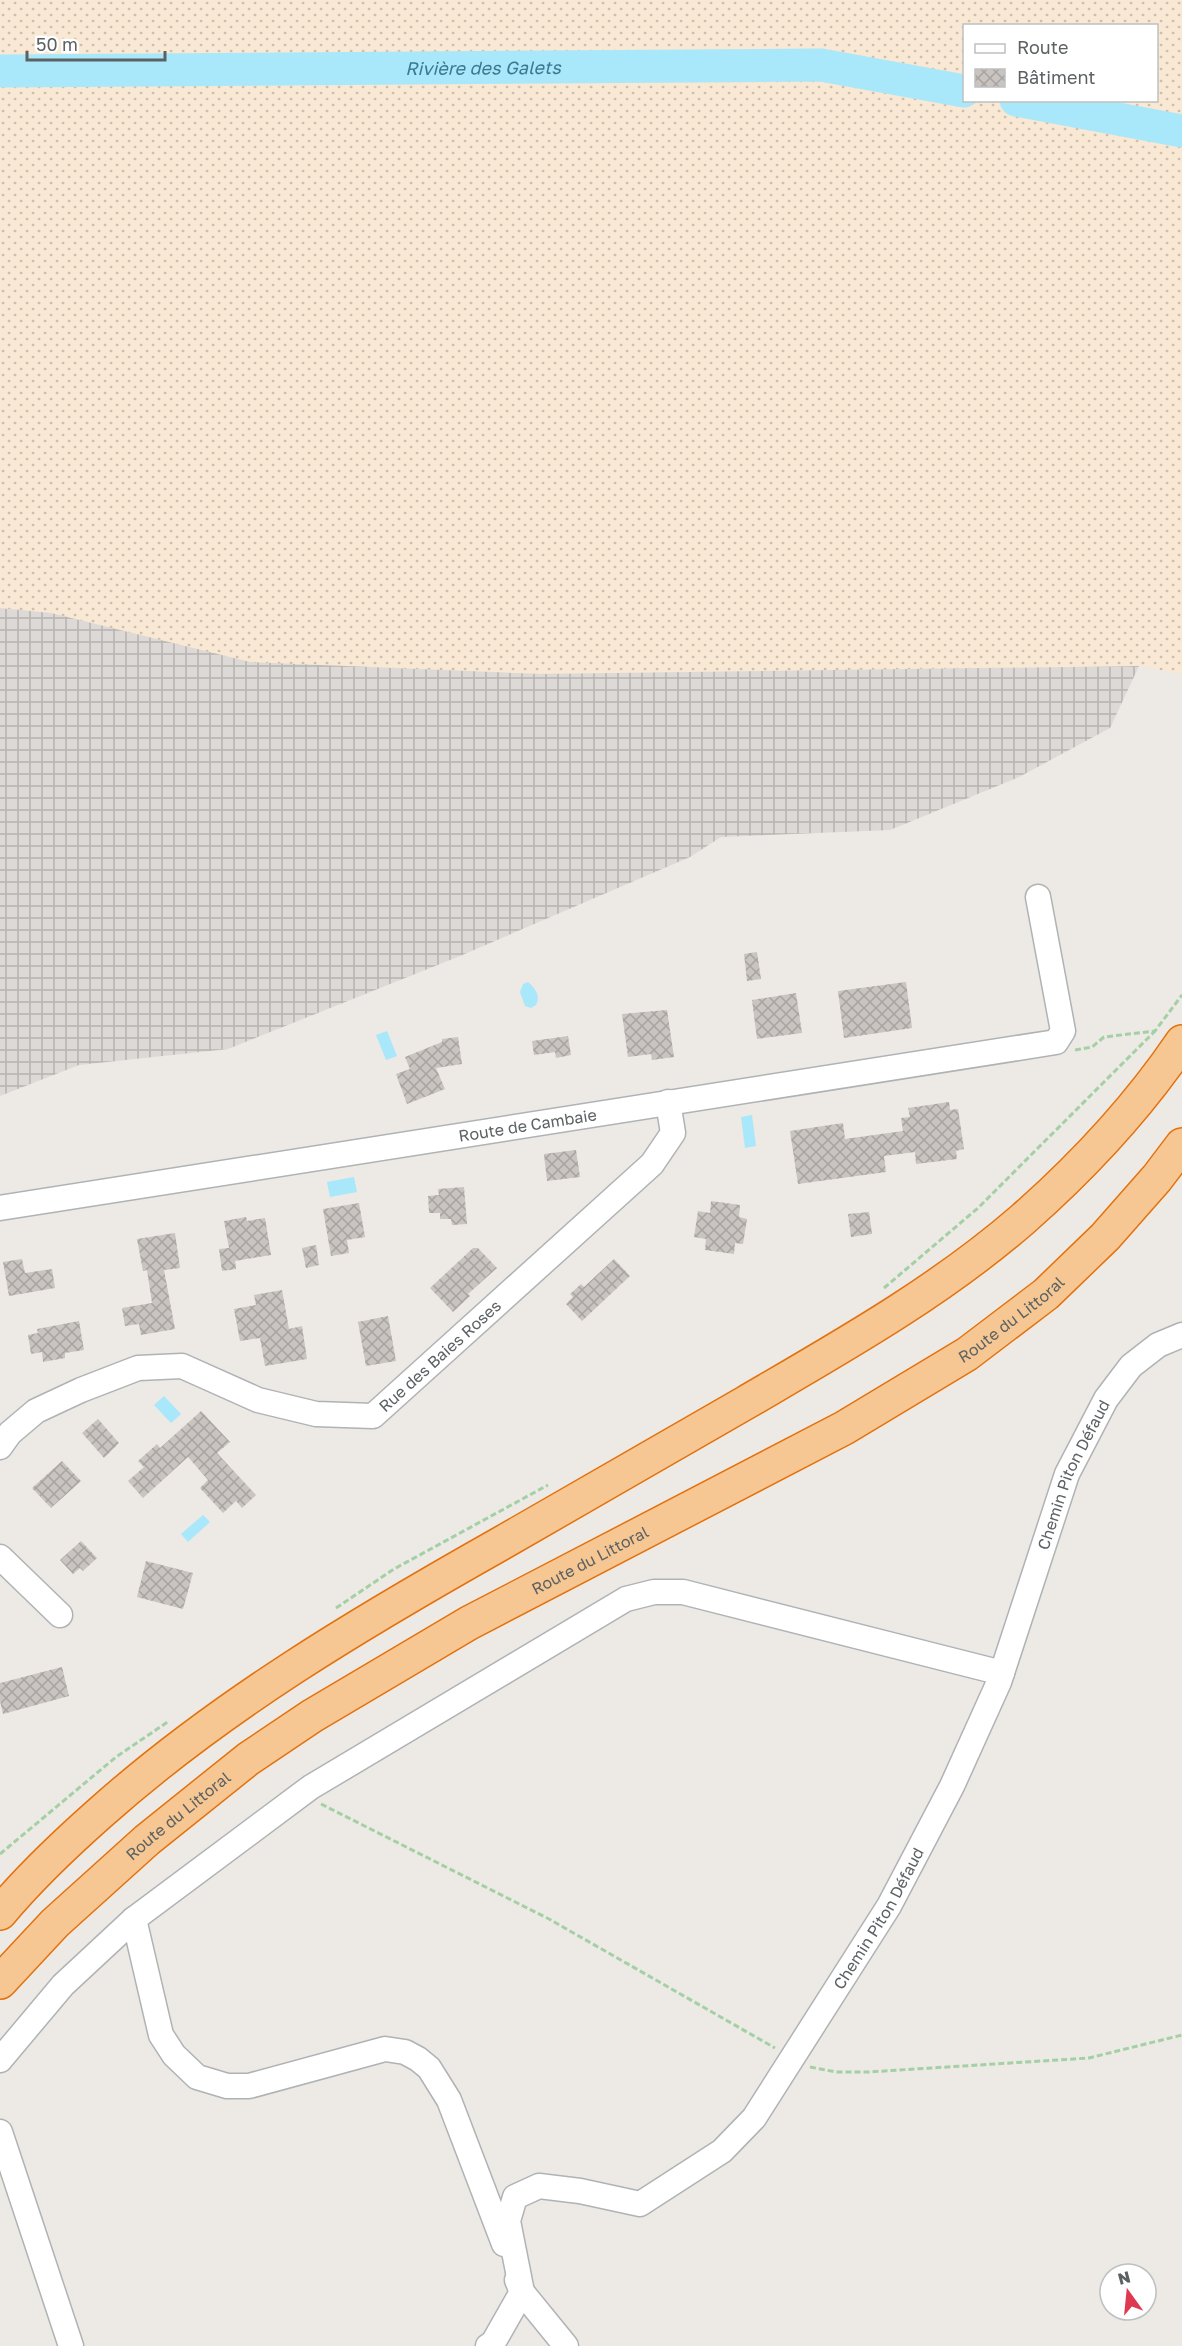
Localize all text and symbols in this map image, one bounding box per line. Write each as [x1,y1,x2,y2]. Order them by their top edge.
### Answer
scale bar [27,24,165,62]
legend [963,24,1158,102]
text: 50 m [36,33,78,55]
text: Route [1017,36,1068,58]
water label: Rivière des Galets [405,56,562,79]
text: Bâtiment [1017,66,1096,88]
street label: Route de Cambaie [457,1104,598,1146]
street label: Route du Littoral [955,1272,1068,1367]
street label: Rue des Baies Roses [375,1295,505,1416]
street label: Chemin Piton Défaud [1033,1396,1114,1552]
street label: Route du Littoral [528,1521,652,1599]
street label: Route du Littoral [122,1767,234,1864]
street label: Chemin Piton Défaud [829,1844,928,1993]
north arrow [1098,2262,1158,2322]
text: N [1116,2266,1133,2289]

